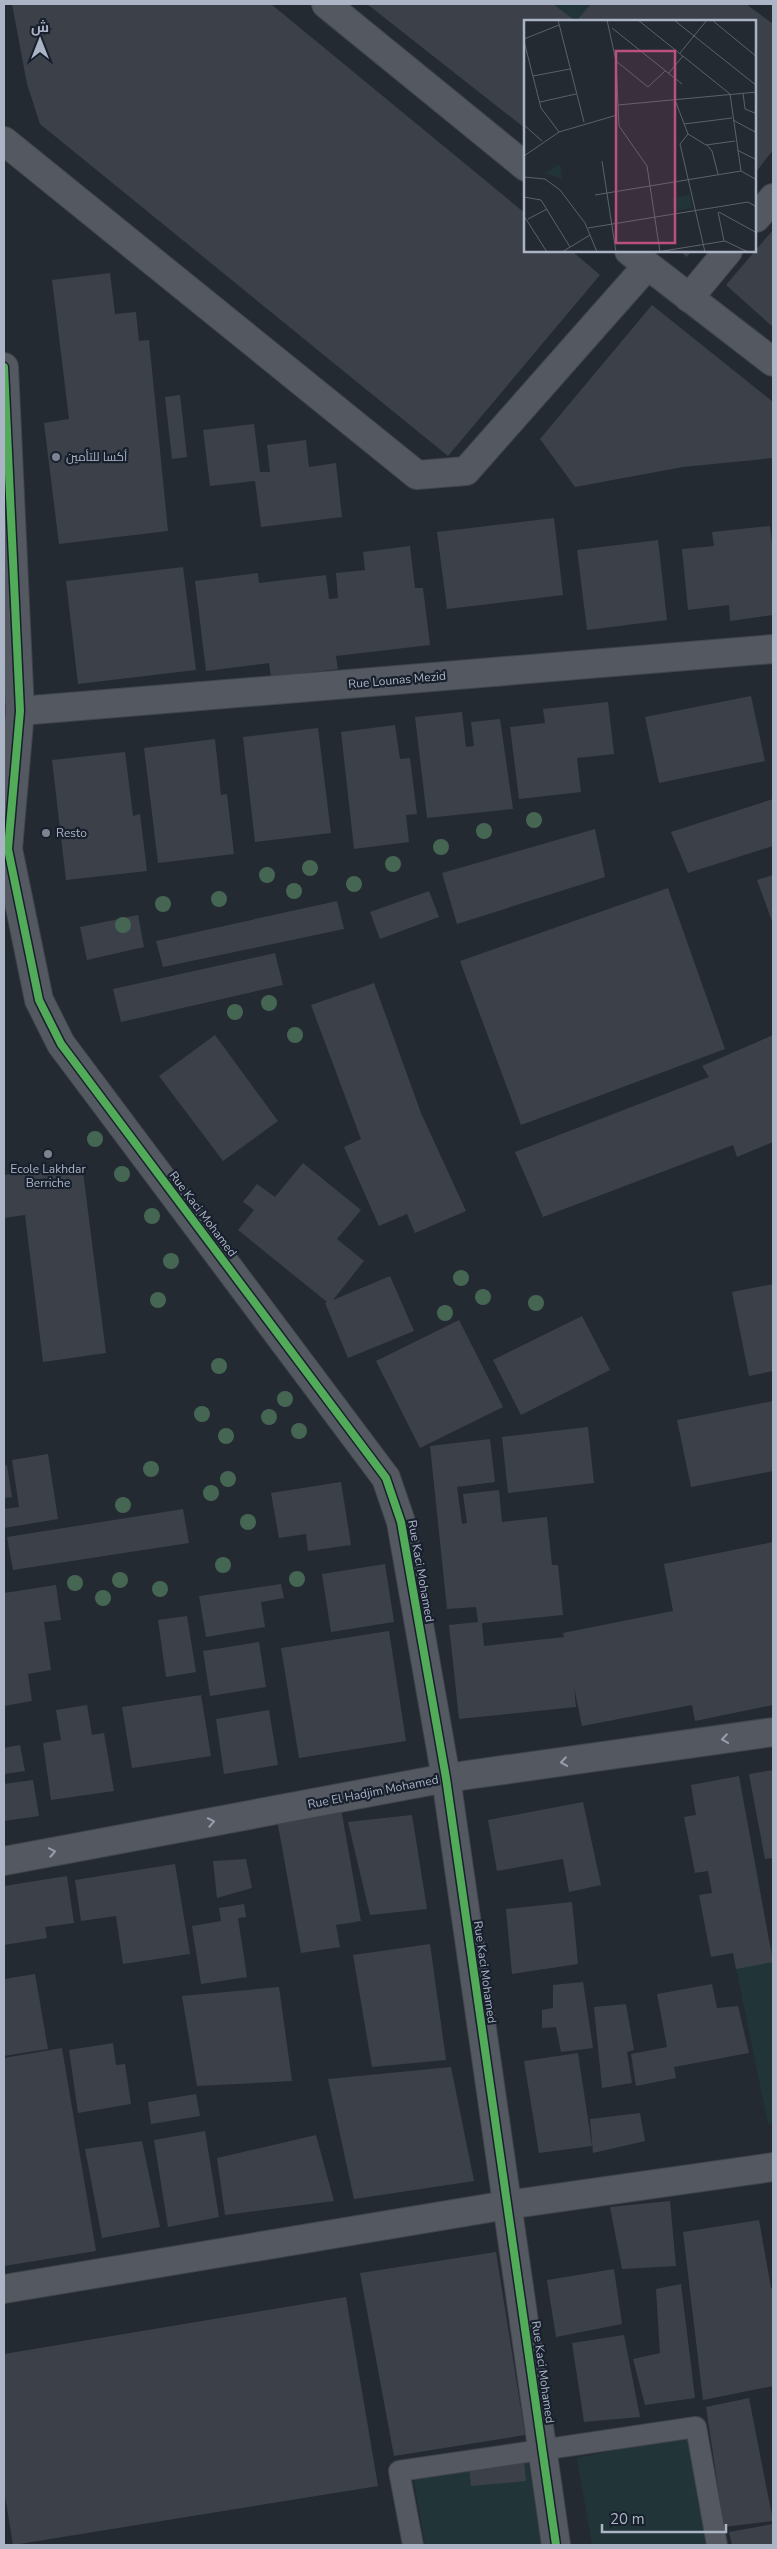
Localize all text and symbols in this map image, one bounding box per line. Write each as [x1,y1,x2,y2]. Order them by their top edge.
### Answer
north arrow [15,15,65,65]
text: ش [31,18,49,37]
inset map [524,20,757,252]
place label: أكسا للتأمين [66,449,127,465]
marker: أكسا للتأمين [50,451,62,463]
street label: Rue Lounas Mezid [347,668,447,692]
place label: Resto [56,825,87,841]
marker: Resto [40,827,52,839]
marker: Ecole Lakhdar Berriche [42,1148,54,1160]
place label: Ecole Lakhdar Berriche [10,1161,86,1191]
street label: Rue Kaci Mohamed [166,1168,240,1260]
street label: Rue Kaci Mohamed [404,1519,438,1623]
one-way arrow [721,1733,729,1744]
one-way arrow [560,1756,568,1767]
street label: Rue El Hadjim Mohamed [306,1771,440,1813]
one-way arrow [207,1817,216,1828]
one-way arrow [47,1847,56,1857]
street label: Rue Kaci Mohamed [470,1920,500,2024]
street label: Rue Kaci Mohamed [528,2320,558,2424]
scale bar [602,2502,726,2534]
text: 20 m [610,2509,645,2529]

